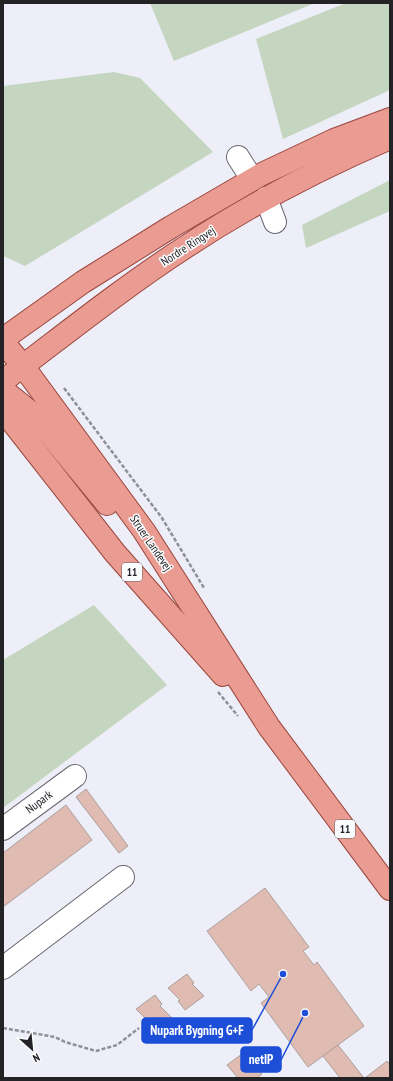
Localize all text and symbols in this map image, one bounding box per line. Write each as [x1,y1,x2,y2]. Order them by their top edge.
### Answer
street label: Nordre Ringvej [158,222,218,269]
street label: Struer Landevej [127,512,176,574]
road number: 11 [122,563,142,581]
street label: Nupark [22,786,55,817]
road number: 11 [335,820,355,838]
callout: Nupark Bygning G+F [142,1018,252,1043]
text: Nupark Bygning G+F [150,1022,244,1039]
north arrow [12,1029,52,1069]
callout: netIP [241,1047,281,1072]
text: N [31,1050,42,1066]
text: netIP [249,1051,273,1068]

